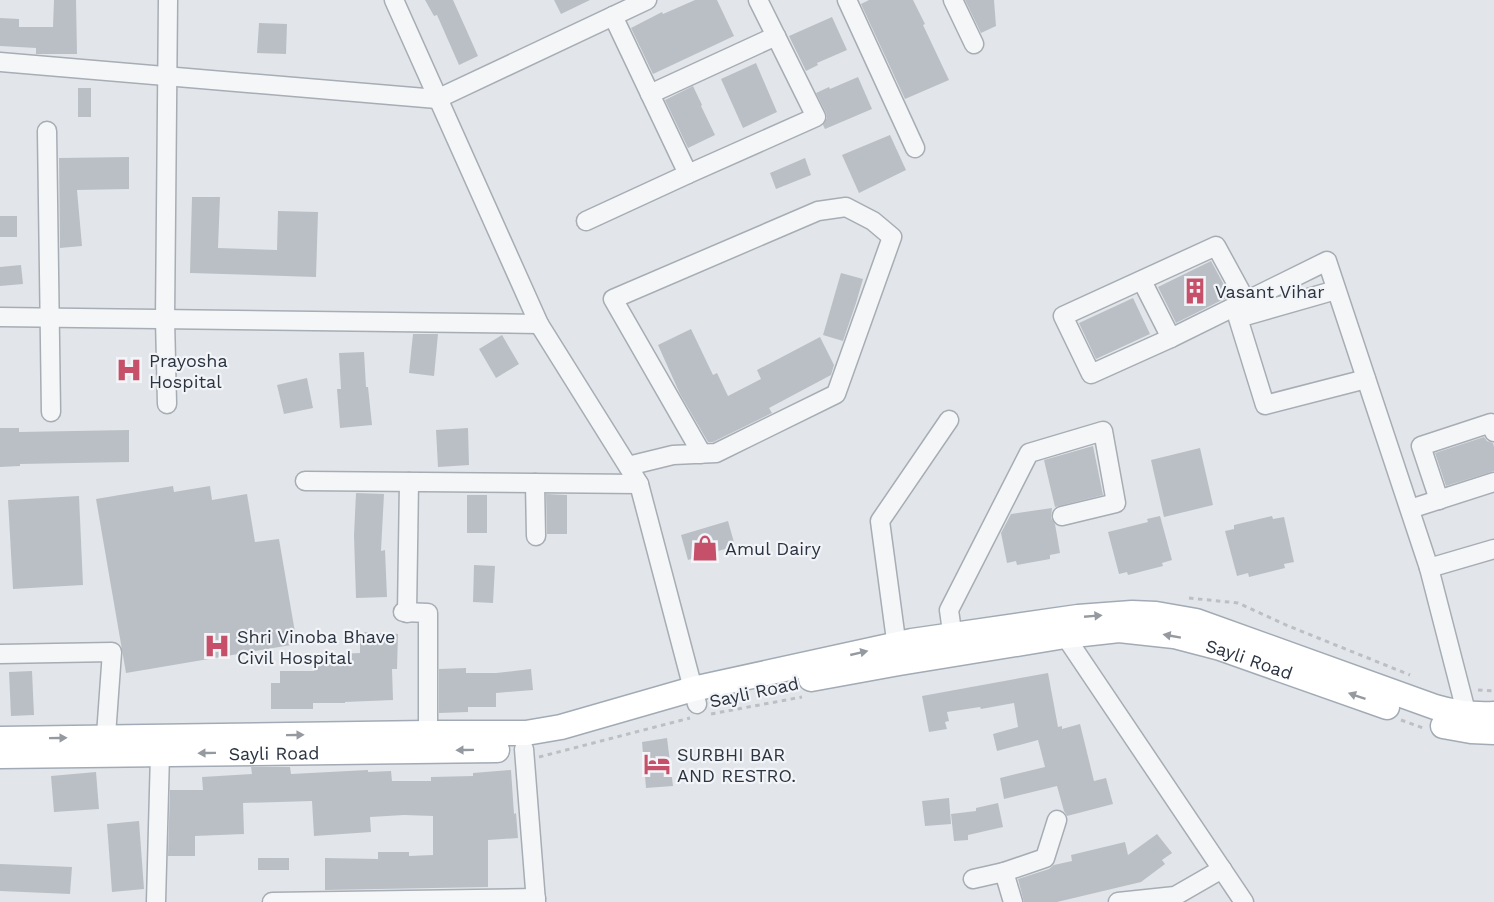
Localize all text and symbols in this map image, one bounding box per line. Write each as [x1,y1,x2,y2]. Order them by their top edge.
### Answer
building icon: Vasant Vihar [1180,276,1210,306]
place label: Vasant Vihar [1215,281,1325,302]
place label: Prayosha Hospital [149,350,228,392]
hospital icon: Prayosha Hospital [114,355,144,385]
shop icon: Amul Dairy [690,533,720,563]
place label: Amul Dairy [725,538,821,559]
one-way arrow [1083,611,1102,621]
place label: Shri Vinoba Bhave Civil Hospital [237,626,395,668]
hospital icon: Shri Vinoba Bhave Civil Hospital [202,631,232,661]
one-way arrow [1162,631,1181,640]
street label: Sayli Road [1204,634,1296,683]
one-way arrow [849,647,868,657]
street label: Sayli Road [707,672,801,712]
one-way arrow [1348,691,1366,701]
one-way arrow [286,730,305,740]
one-way arrow [49,733,68,743]
street label: Sayli Road [228,742,319,764]
place label: SURBHI BAR AND RESTRO. [677,744,796,786]
one-way arrow [455,745,474,755]
one-way arrow [197,748,216,758]
hotel icon: SURBHI BAR AND RESTRO. [642,749,672,779]

